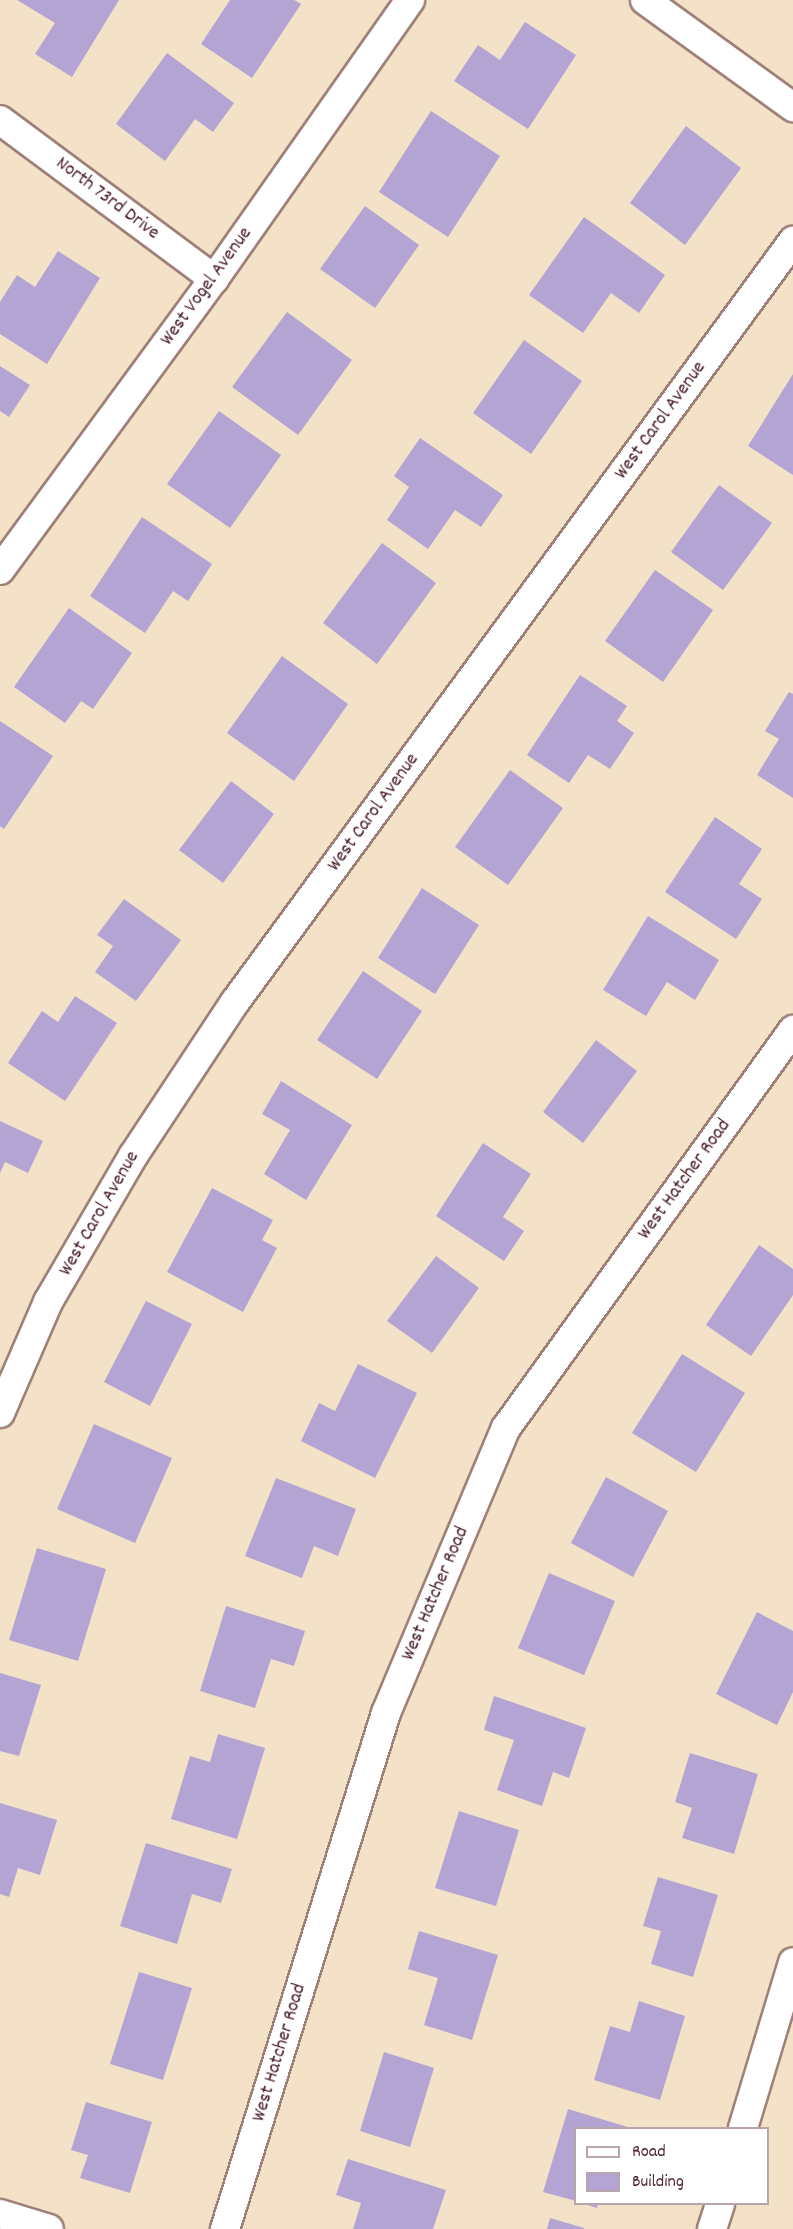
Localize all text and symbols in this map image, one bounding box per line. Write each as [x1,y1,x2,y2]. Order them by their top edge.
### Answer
street label: North 73rd Drive [50,152,164,246]
street label: West Vogel Avenue [156,223,258,351]
street label: West Carol Avenue [610,357,712,485]
street label: West Carol Avenue [323,749,425,877]
street label: West Hatcher Road [633,1115,737,1245]
street label: West Carol Avenue [55,1147,145,1281]
street label: West Hatcher Road [397,1523,475,1665]
street label: West Hatcher Road [248,1981,312,2125]
legend [574,2127,769,2205]
text: Road [632,2140,666,2165]
text: Building [632,2170,684,2195]

